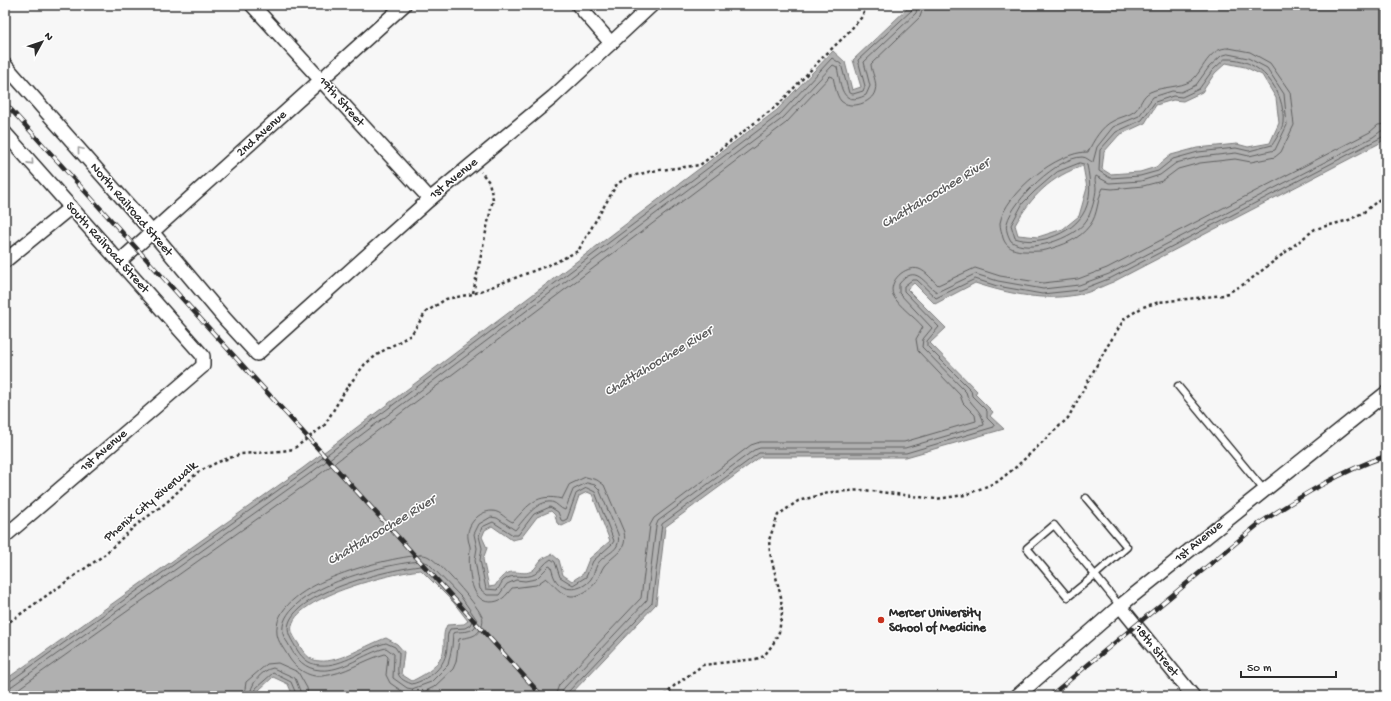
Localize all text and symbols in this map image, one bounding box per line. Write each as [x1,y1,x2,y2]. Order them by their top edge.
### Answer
north arrow [22,22,62,62]
text: N [41,30,55,43]
street label: 19th Street [314,73,368,131]
street label: 2nd Avenue [234,107,290,160]
one-way arrow [78,148,85,155]
water label: Chattahoochee River [879,153,996,233]
street label: 1st Avenue [426,155,481,204]
one-way arrow [26,157,34,165]
street label: North Railroad Street [86,160,177,261]
street label: South Railroad Street [62,199,153,298]
water label: Chattahoochee River [602,321,719,401]
street label: 1st Avenue [77,426,131,476]
street label: Phenix City Riverwalk [101,458,202,546]
water label: Chattahoochee River [325,490,442,570]
street label: 1st Avenue [1171,518,1226,567]
place label: Mercer University School of Medicine [889,606,987,636]
marker: Mercer University School of Medicine [876,615,886,625]
street label: 18th Street [1130,621,1183,681]
scale bar [1241,653,1336,679]
text: 50 m [1247,662,1272,676]

